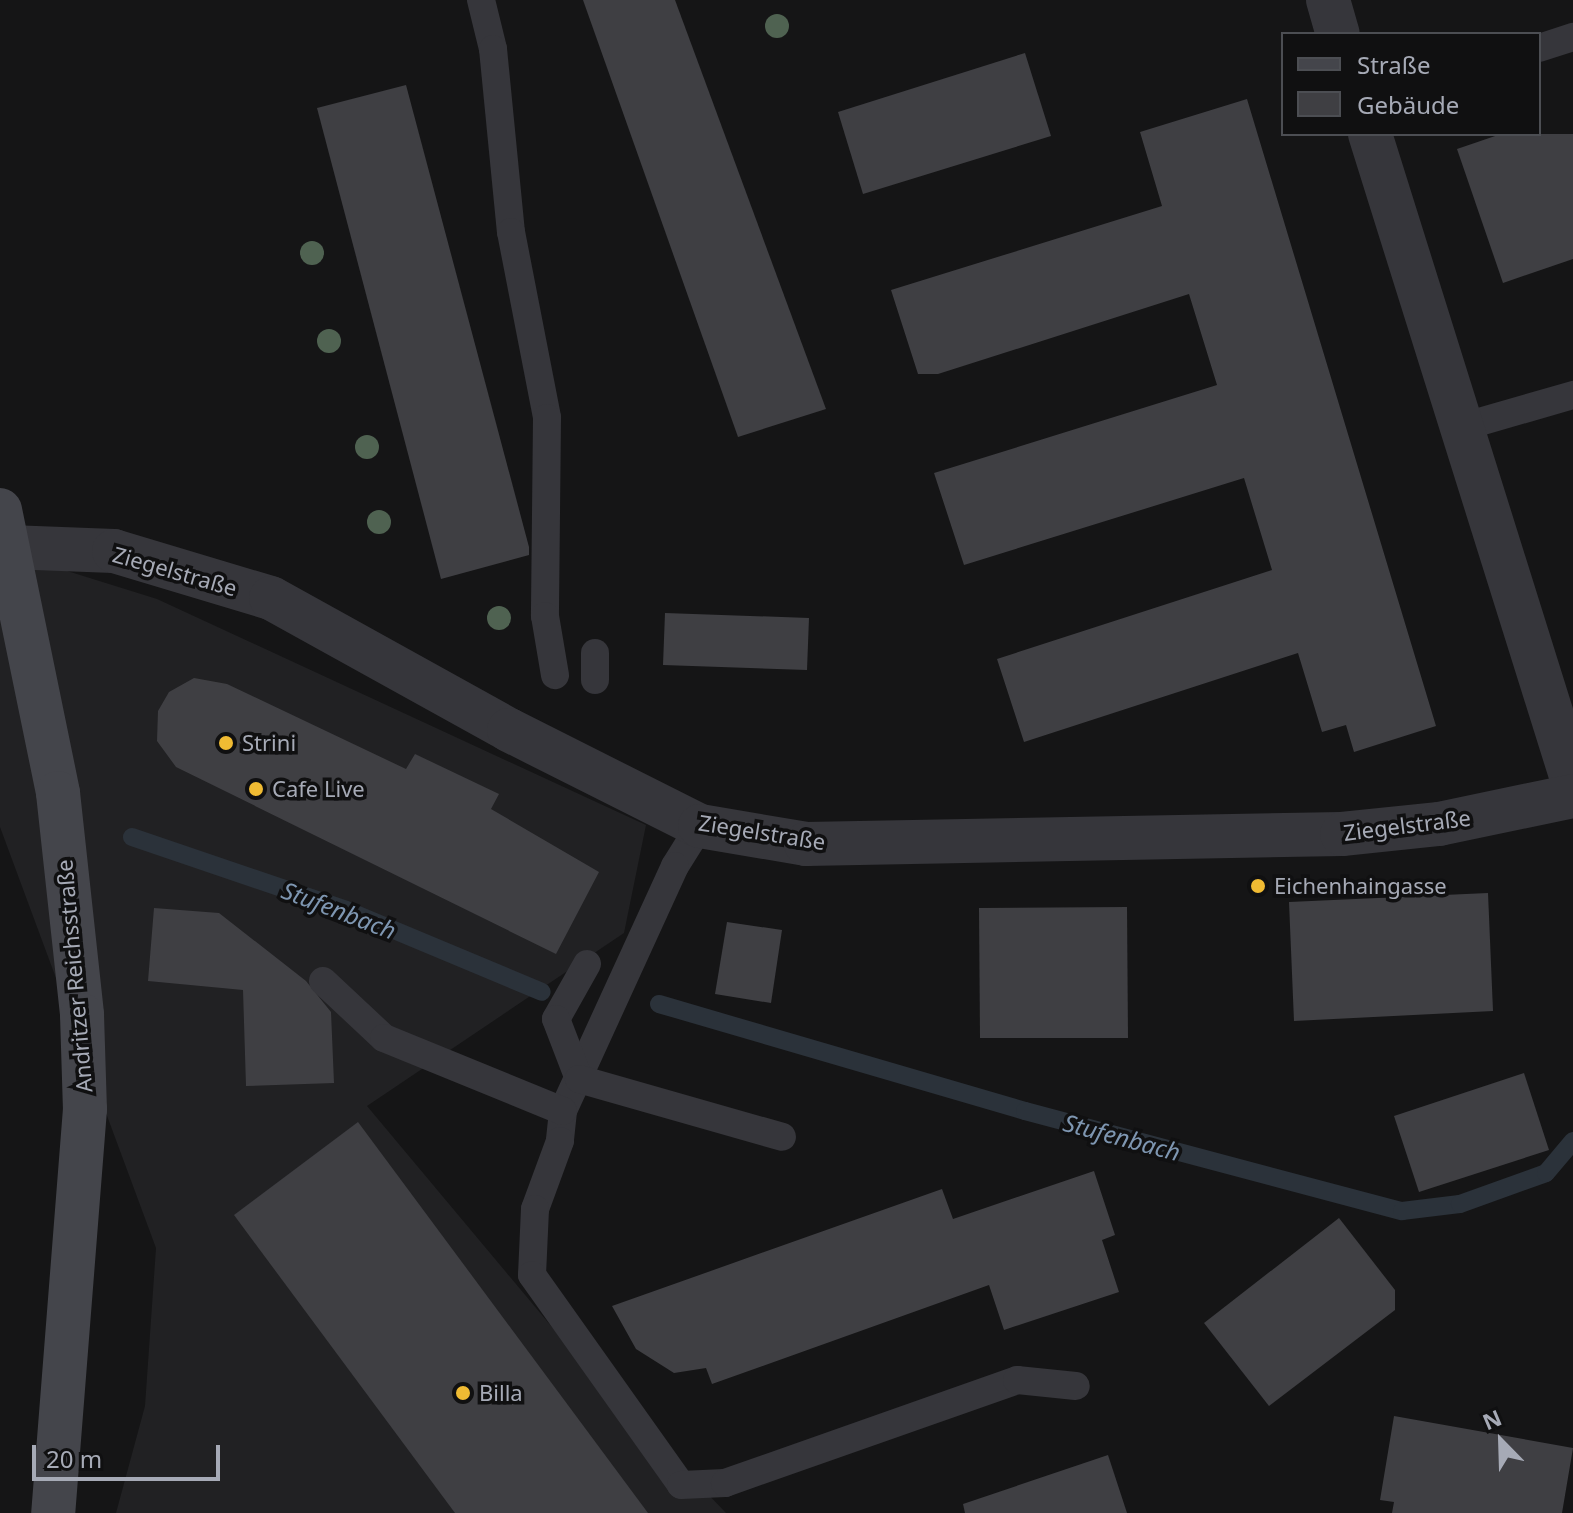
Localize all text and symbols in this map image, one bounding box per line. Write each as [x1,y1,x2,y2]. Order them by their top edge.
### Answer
legend [1281,32,1541,136]
text: Straße [1357,48,1430,81]
text: Gebäude [1357,88,1459,121]
street label: Ziegelstraße [110,541,240,601]
place label: Strini [242,730,296,756]
marker: Strini [217,734,235,752]
place label: Cafe Live [272,776,365,802]
marker: Cafe Live [247,780,265,798]
street label: Ziegelstraße [1342,804,1472,846]
street label: Ziegelstraße [697,809,827,855]
street label: Andritzer Reichsstraße [51,858,97,1094]
place label: Eichenhaingasse [1274,873,1447,899]
water label: Stufenbach [278,875,400,945]
marker: Eichenhaingasse [1249,877,1267,895]
water label: Stufenbach [1060,1108,1184,1166]
place label: Billa [479,1380,523,1406]
marker: Billa [454,1384,472,1402]
north arrow [1461,1401,1541,1481]
text: N [1478,1402,1506,1436]
scale bar [36,1429,224,1479]
text: 20 m [46,1442,102,1475]

